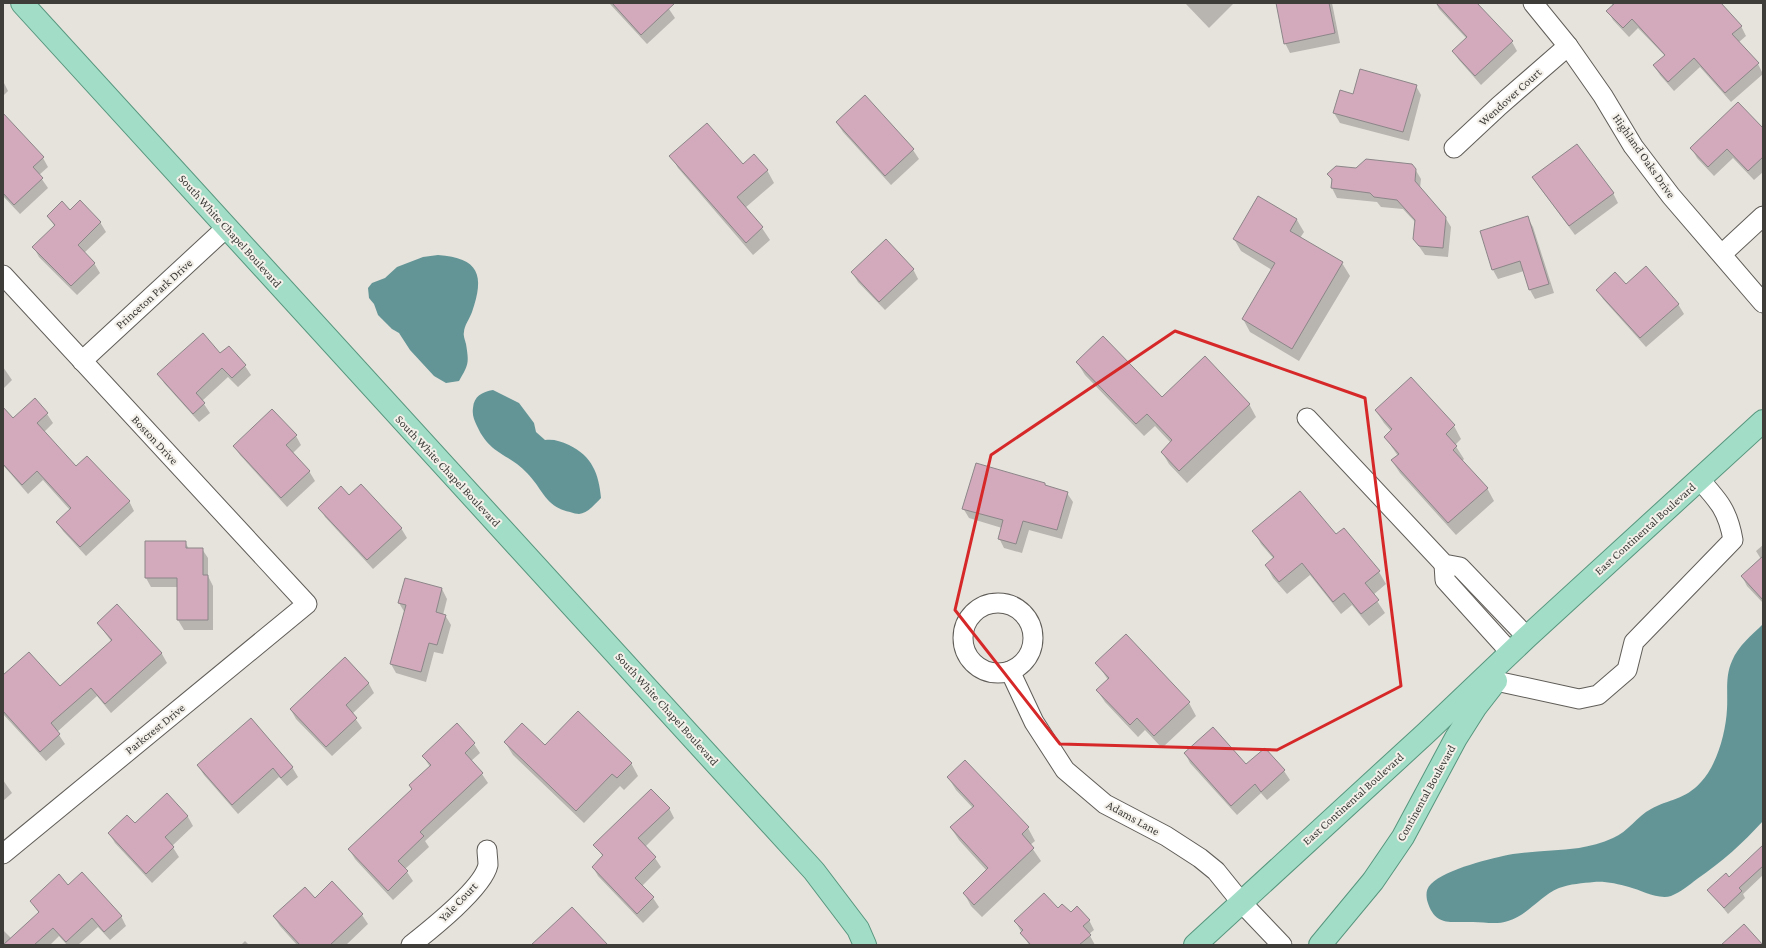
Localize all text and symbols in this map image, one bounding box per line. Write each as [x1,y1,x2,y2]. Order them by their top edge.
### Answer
street label: Wendover Court [1476,65,1545,129]
street label: Highland Oaks Drive [1610,111,1678,201]
street label: South White Chapel Boulevard [176,172,285,291]
street label: Princeton Park Drive [113,256,195,332]
street label: South White Chapel Boulevard [393,412,504,530]
street label: Boston Drive [129,413,181,467]
street label: East Continental Boulevard [1592,479,1699,578]
street label: South White Chapel Boulevard [613,650,722,769]
street label: Parkcrest Drive [122,701,188,757]
street label: Continental Boulevard [1394,742,1459,844]
street label: East Continental Boulevard [1300,749,1407,848]
street label: Adams Lane [1104,798,1162,838]
street label: Yale Court [436,879,481,925]

